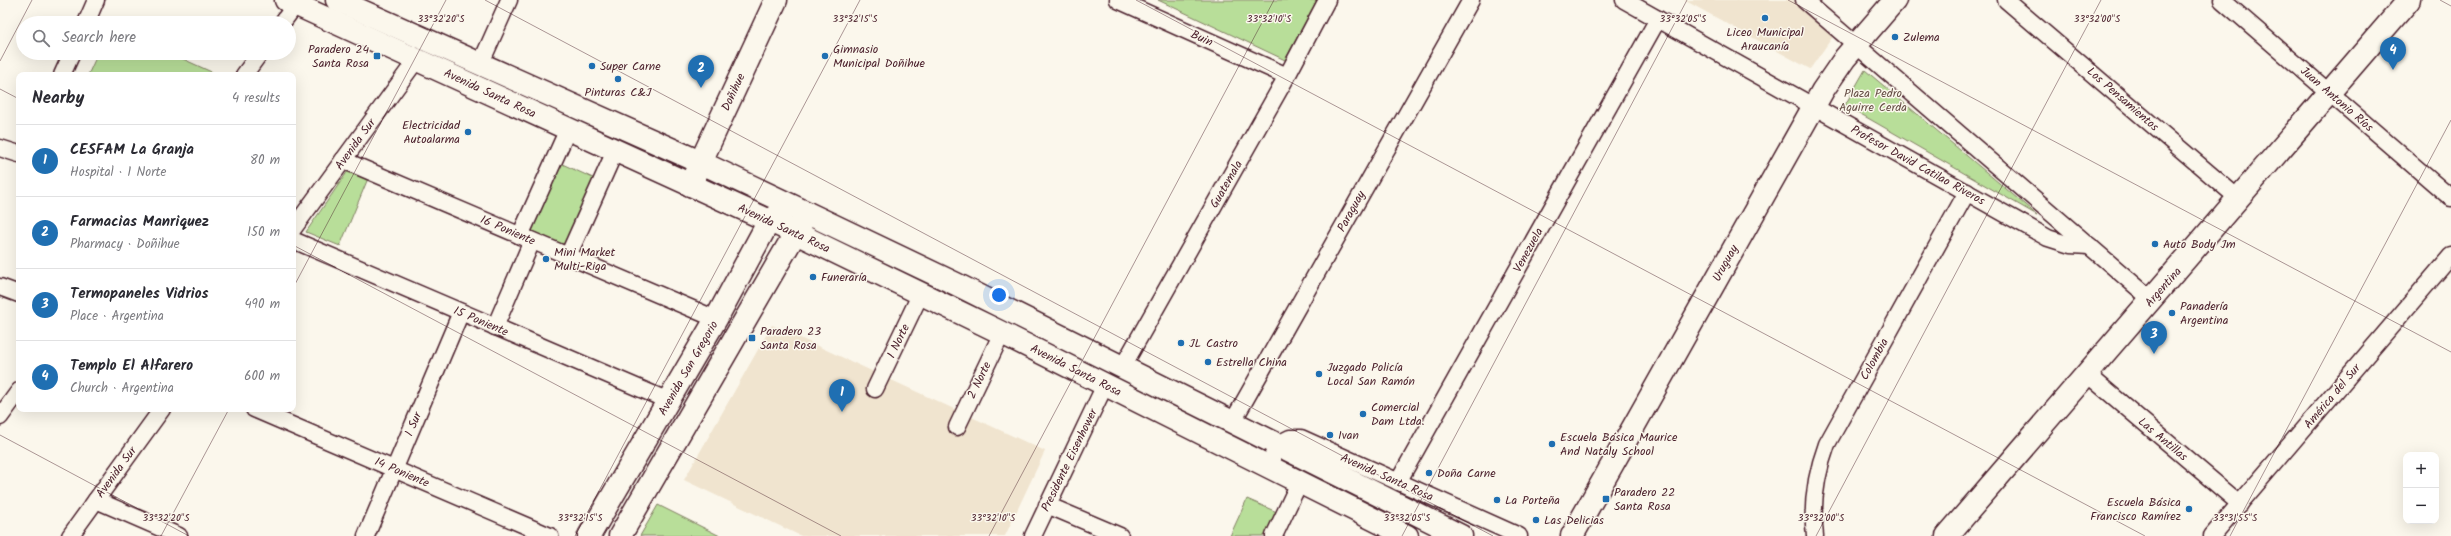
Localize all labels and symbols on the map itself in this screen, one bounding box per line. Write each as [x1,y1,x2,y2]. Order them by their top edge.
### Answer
text: 33°32'20"S [417,11,465,27]
text: 33°32'15"S [833,11,878,27]
text: 33°32'10"S [1247,11,1292,27]
text: 33°32'05"S [1660,11,1707,27]
text: 33°32'00"S [2074,11,2121,27]
marker: Liceo Municipal Araucanía [1760,13,1770,23]
place label: Liceo Municipal Araucanía [1726,23,1804,56]
street label: Buin [1188,25,1216,52]
place label: Zulema [1903,28,1940,47]
marker: Zulema [1890,32,1900,42]
pin: 4 [2380,37,2406,70]
place label: Paradero 24 Santa Rosa [308,40,369,73]
place label: Gimnasio Municipal Doñihue [833,40,925,73]
marker: Paradero 24 Santa Rosa [372,51,382,61]
marker: Gimnasio Municipal Doñihue [820,51,830,61]
pin: 2 [688,55,714,88]
place label: Super Carne [600,57,661,76]
marker: Super Carne [587,61,597,71]
street label: Juan Antonio Ríos [2296,62,2378,137]
street label: Los Pensamientos [2082,63,2163,136]
street label: Avenida Santa Rosa [440,64,540,123]
street label: Doñihue [716,70,751,114]
marker: Pinturas C&J [613,74,623,84]
place label: Pinturas C&J [585,83,652,102]
park label: Plaza Pedro Aguirre Cerda [1839,84,1907,117]
street label: Avenida Sur [330,114,381,174]
place label: Electricidad Autoalarma [402,116,461,149]
street label: Profesor David Catilao Riveros [1847,120,1989,210]
marker: Electricidad Autoalarma [463,127,473,137]
street label: Guatemala [1205,156,1248,212]
street label: Paraguay [1332,187,1371,235]
street label: Avenida Santa Rosa [734,199,834,258]
street label: 16 Poniente [477,210,539,251]
street label: Venezuela [1508,224,1549,276]
place label: Auto Body Jm [2163,235,2236,254]
marker: Auto Body Jm [2150,239,2160,249]
street label: Uruguay [1708,241,1744,285]
place label: Mini Market Multi-Riga [554,243,615,276]
marker: Mini Market Multi-Riga [541,254,551,264]
street label: Argentina [2140,263,2187,312]
place label: Funeraría [821,268,867,287]
marker: Funeraría [808,272,818,282]
your location [989,285,1009,305]
place label: Panadería Argentina [2180,297,2229,330]
street label: 15 Poniente [450,301,512,342]
marker: Panadería Argentina [2167,308,2177,318]
street label: Avenida San Gregorio [654,317,723,419]
street label: 1 Norte [882,320,915,362]
pin: 3 [2141,321,2167,354]
place label: Paradero 23 Santa Rosa [760,322,821,355]
marker: Paradero 23 Santa Rosa [747,333,757,343]
place label: JL Castro [1189,334,1238,353]
street label: Colombia [1855,334,1894,384]
marker: JL Castro [1176,338,1186,348]
street label: Avenida Santa Rosa [1027,339,1125,402]
place label: Estrella China [1216,353,1287,372]
marker: Estrella China [1203,357,1213,367]
street label: 2 Norte [962,358,997,402]
place label: Juzgado Policía Local San Ramón [1327,358,1415,391]
street label: América del Sur [2299,359,2366,433]
marker: Juzgado Policía Local San Ramón [1314,369,1324,379]
pin: 1 [829,379,855,412]
place label: Comercial Dam Ltda. [1371,398,1425,431]
street label: Presidente Eisenhower [1036,405,1103,515]
street label: 1 Sur [400,408,427,439]
marker: Comercial Dam Ltda. [1358,409,1368,419]
street label: Las Antillas [2134,413,2192,466]
place label: Ivan [1338,426,1359,445]
place label: Escuela Básica Maurice And Nataly School [1560,428,1678,461]
marker: Ivan [1325,430,1335,440]
marker: Escuela Básica Maurice And Nataly School [1547,439,1557,449]
street label: Avenida Sur [91,442,142,502]
street label: Avenida Santa Rosa [1337,448,1437,507]
street label: 14 Poniente [371,452,433,493]
place label: Doña Carne [1437,464,1496,483]
marker: Doña Carne [1424,468,1434,478]
place label: Paradero 22 Santa Rosa [1614,483,1675,516]
place label: La Porteña [1505,491,1560,510]
place label: Escuela Básica Francisco Ramírez [2090,493,2181,526]
marker: Paradero 22 Santa Rosa [1601,494,1611,504]
marker: La Porteña [1492,495,1502,505]
marker: Escuela Básica Francisco Ramírez [2184,504,2194,514]
text: 33°32'20"S [142,510,190,526]
text: 33°32'15"S [558,510,603,526]
text: 33°32'10"S [971,510,1016,526]
text: 33°32'05"S [1384,510,1431,526]
text: 33°32'00"S [1798,510,1845,526]
text: 33°31'55"S [2213,510,2258,526]
place label: Las Delicias [1544,511,1604,530]
marker: Las Delicias [1531,515,1541,525]

